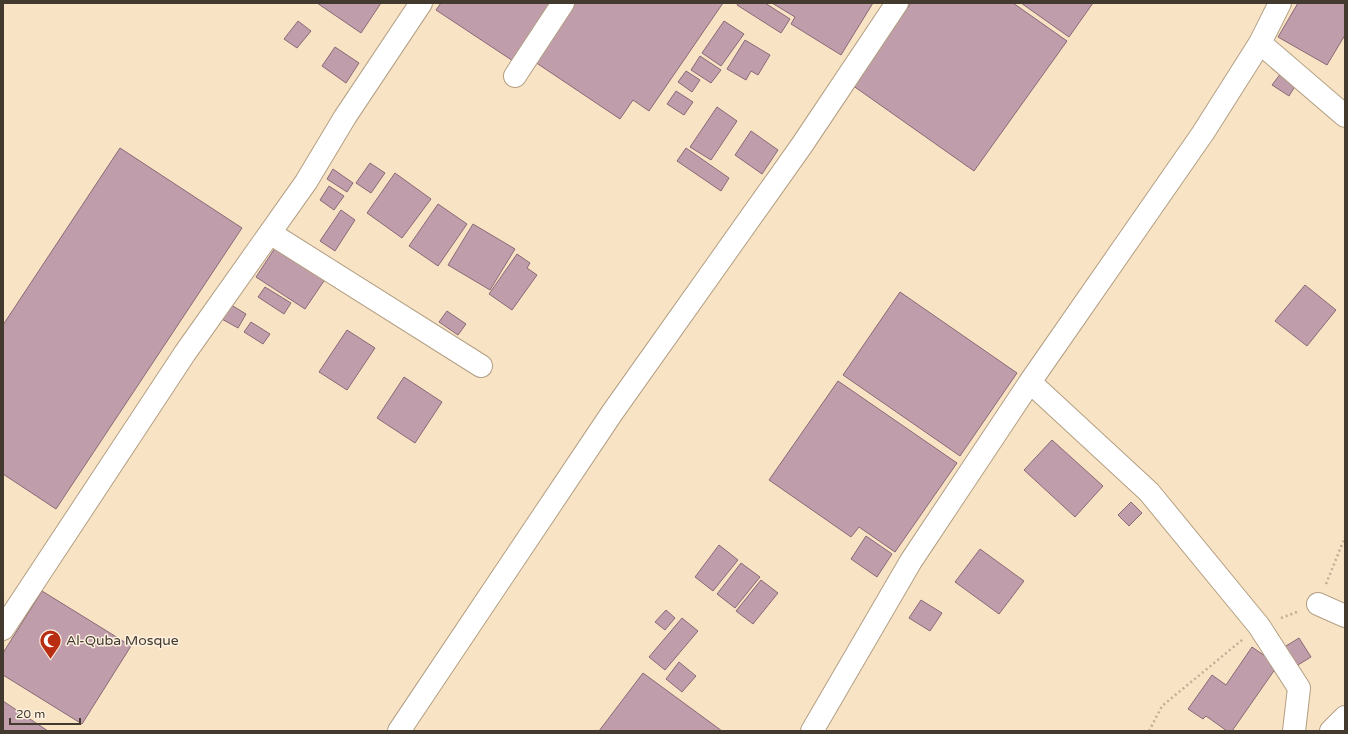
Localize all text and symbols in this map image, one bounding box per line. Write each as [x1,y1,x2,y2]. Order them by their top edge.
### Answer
mosque icon: Al-Quba Mosque [38,627,64,660]
place label: Al-Quba Mosque [66,632,179,649]
scale bar [10,700,80,726]
text: 20 m [16,707,45,721]

